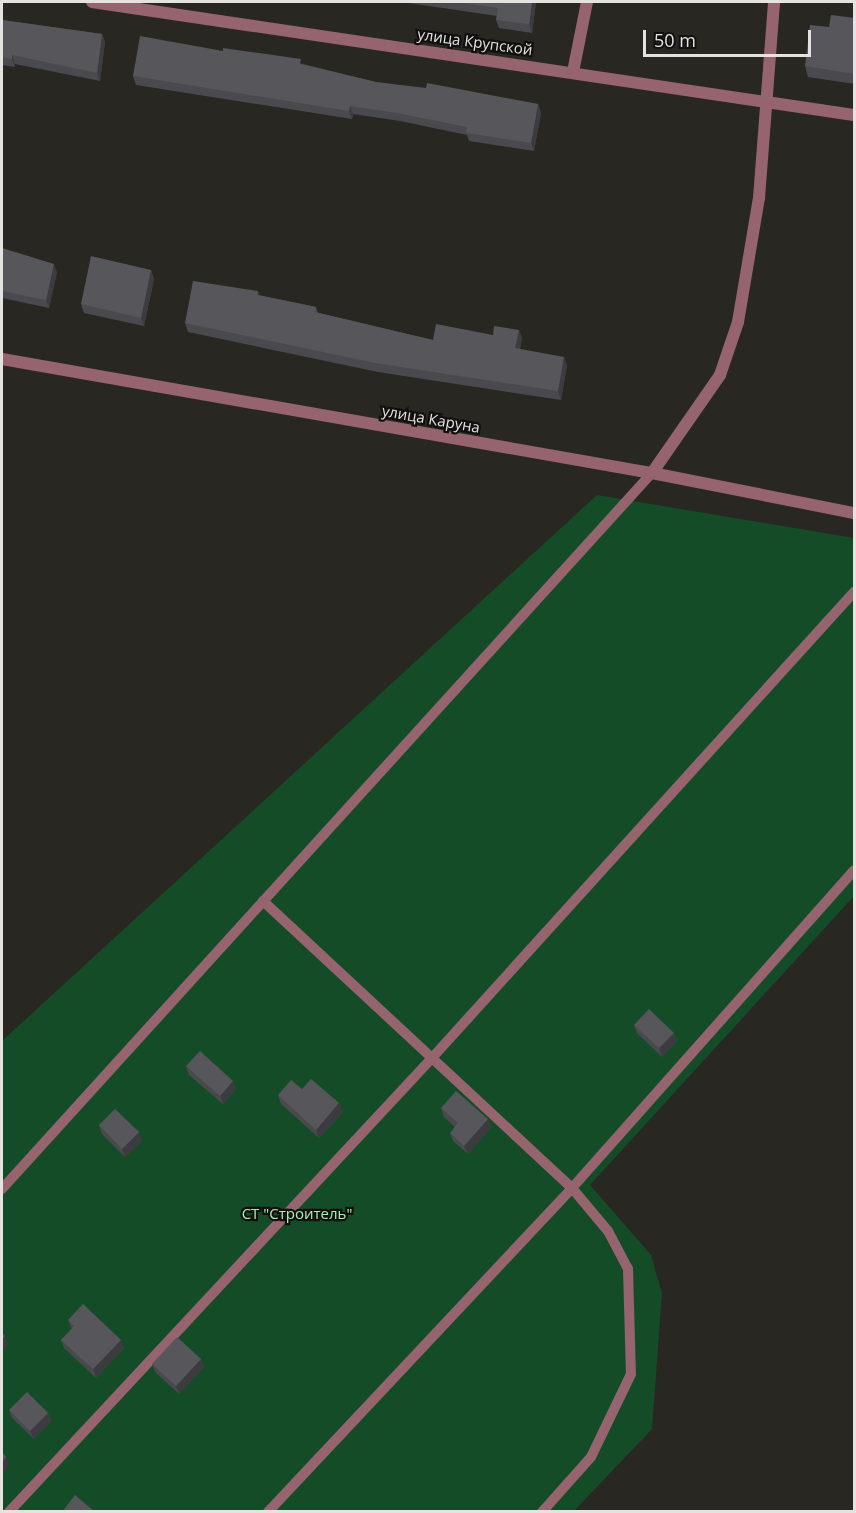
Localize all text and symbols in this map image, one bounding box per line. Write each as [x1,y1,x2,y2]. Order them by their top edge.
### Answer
scale bar [646,18,814,56]
street label: улица Крупской [416,25,534,59]
text: 50 m [654,28,696,52]
street label: улица Каруна [381,402,481,436]
park label: СТ "Строитель" [242,1205,352,1223]

